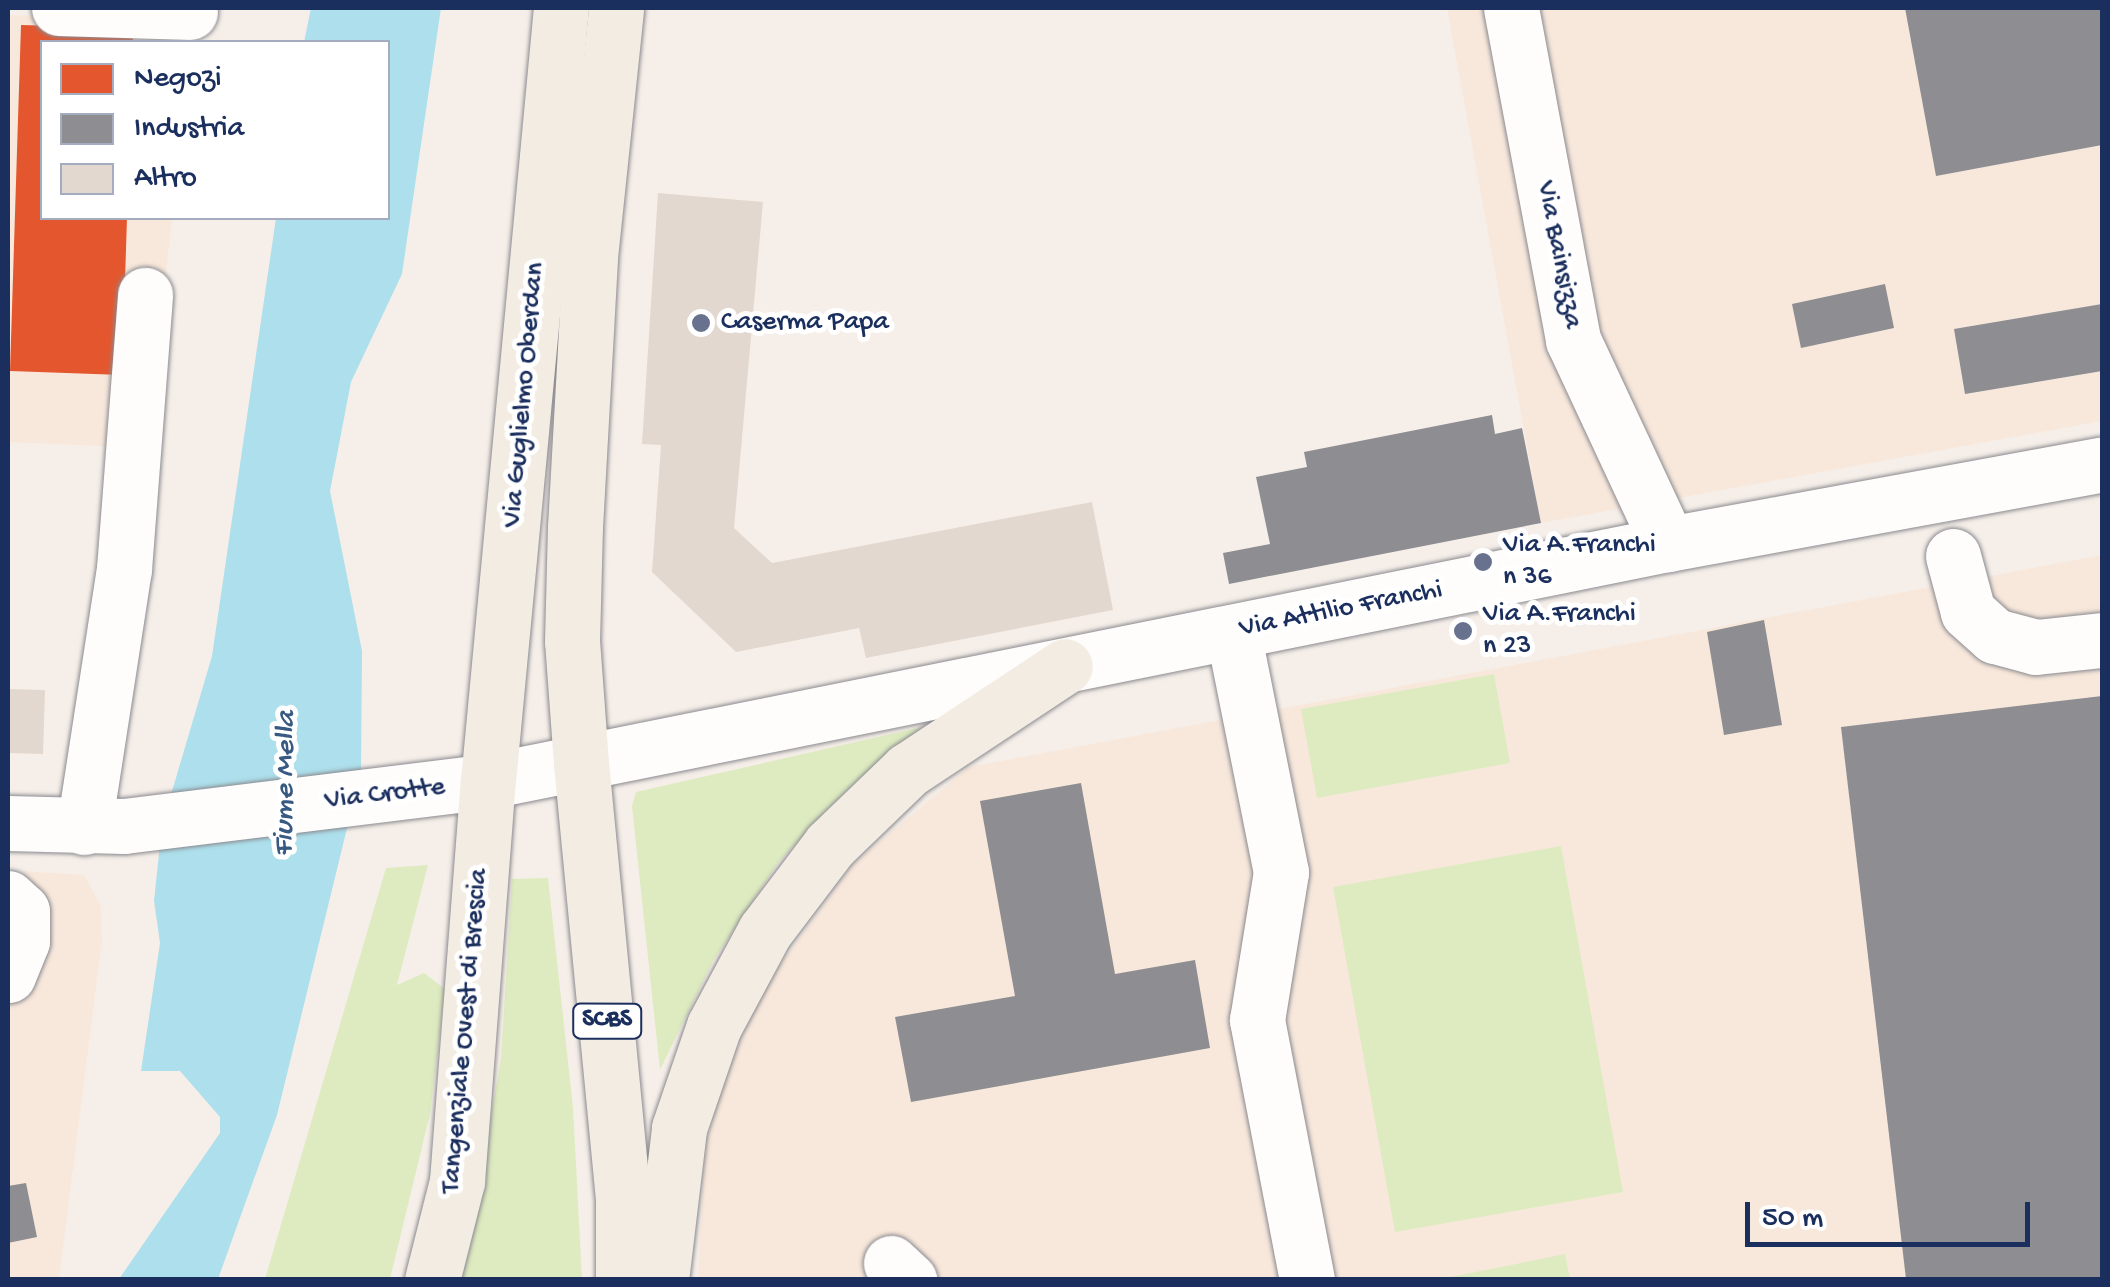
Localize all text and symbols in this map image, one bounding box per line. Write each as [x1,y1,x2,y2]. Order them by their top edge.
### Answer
legend [40,40,390,220]
text: Negozi [134,62,221,97]
text: Industria [134,112,244,147]
text: Altro [134,162,197,197]
street label: Via Bainsizza [1527,178,1589,332]
street label: Via Guglielmo Oberdan [497,261,553,529]
place label: Caserma Papa [721,306,889,340]
marker: Caserma Papa [690,312,712,334]
place label: Via A.Franchi n 36 [1503,529,1656,595]
marker: Via A.Franchi n 36 [1472,551,1494,573]
street label: Via Attilio Franchi [1236,574,1446,646]
place label: Via A.Franchi n 23 [1483,598,1636,664]
marker: Via A.Franchi n 23 [1452,620,1474,642]
water label: Fiume Mella [268,711,306,857]
street label: Via Crotte [323,771,447,819]
street label: Tangenziale Ovest di Brescia [435,867,497,1195]
road number: SCBS [572,1001,642,1041]
scale bar [1750,1182,2035,1244]
text: 50 m [1762,1202,1823,1237]

